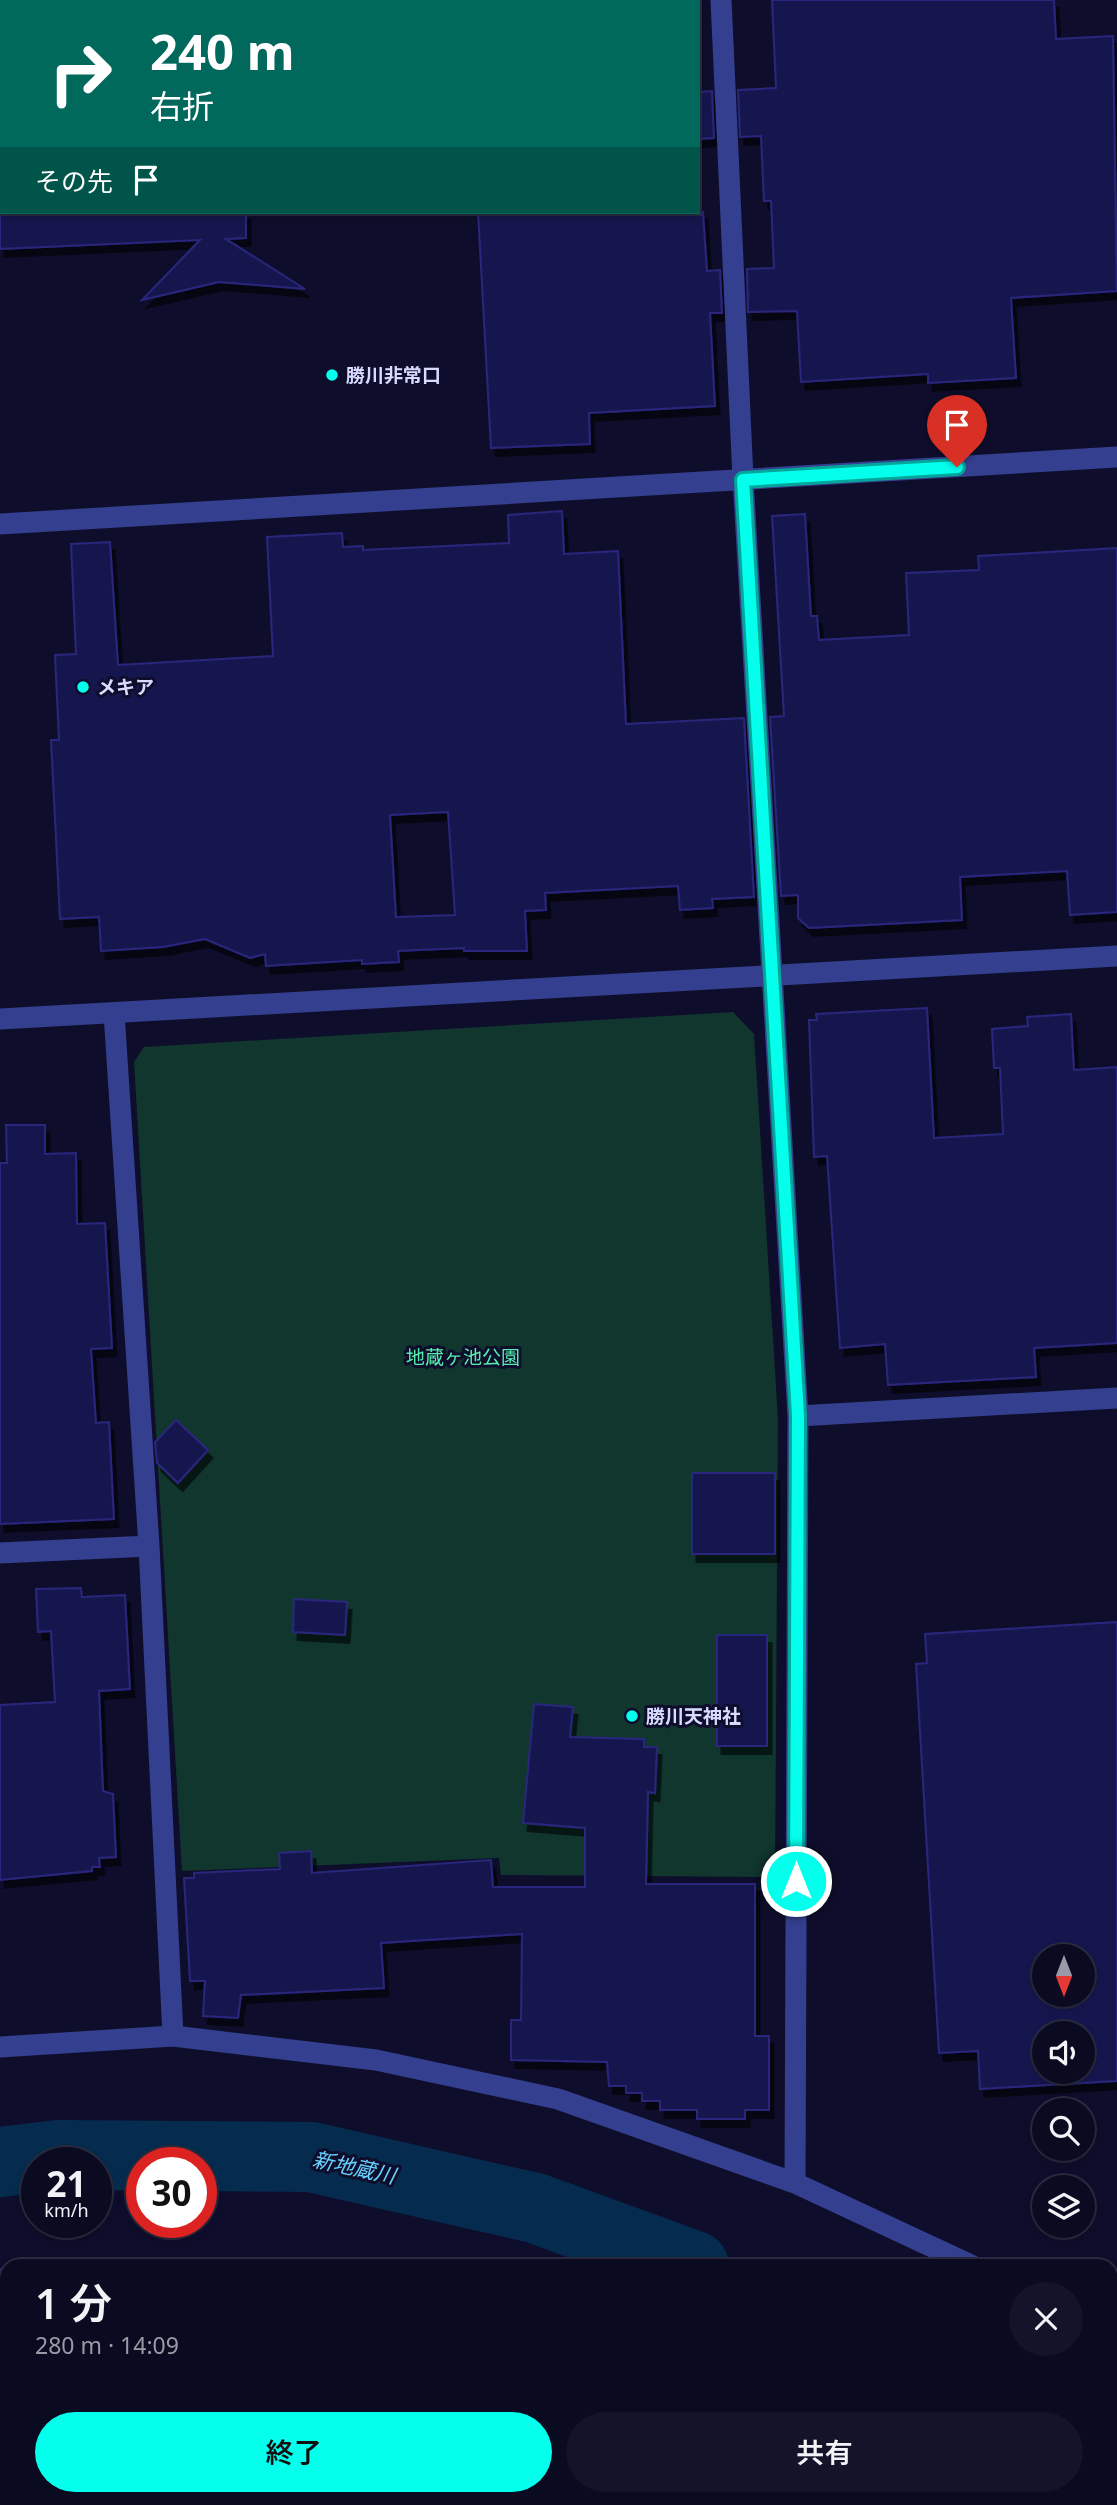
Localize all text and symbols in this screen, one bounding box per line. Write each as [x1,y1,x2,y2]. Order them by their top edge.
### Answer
text: 240 m [150,18,295,84]
icon: right [35,28,126,119]
text: 右折 [150,84,214,127]
icon: arrive [127,161,165,199]
text: その先 [35,163,113,199]
place label: 勝川非常口 [346,362,441,388]
marker: 勝川非常口 [324,367,340,383]
pin [927,395,987,467]
icon: arrive [938,406,976,444]
place label: メキア [97,674,154,700]
marker: メキア [75,679,91,695]
park label: 地蔵ヶ池公園 [406,1344,520,1370]
place label: 勝川天神社 [646,1703,741,1729]
marker: 勝川天神社 [624,1708,640,1724]
position arrow [759,1844,833,1918]
north arrow [1032,1944,1096,2007]
map controls [1032,1944,1095,2238]
button: sound [1032,2021,1095,2084]
button: search [1032,2098,1095,2161]
water label: 新地蔵川 [310,2145,400,2190]
speed limit sign: 30 [126,2147,217,2238]
text: 21 [46,2160,87,2207]
button: layers [1032,2175,1095,2238]
text: km/h [44,2198,89,2222]
text: 1 分 [35,2274,112,2331]
button: close [1009,2282,1083,2356]
text: 280 m · 14:09 [35,2329,179,2361]
button: 終了 [35,2412,552,2492]
button: 共有 [566,2412,1083,2492]

